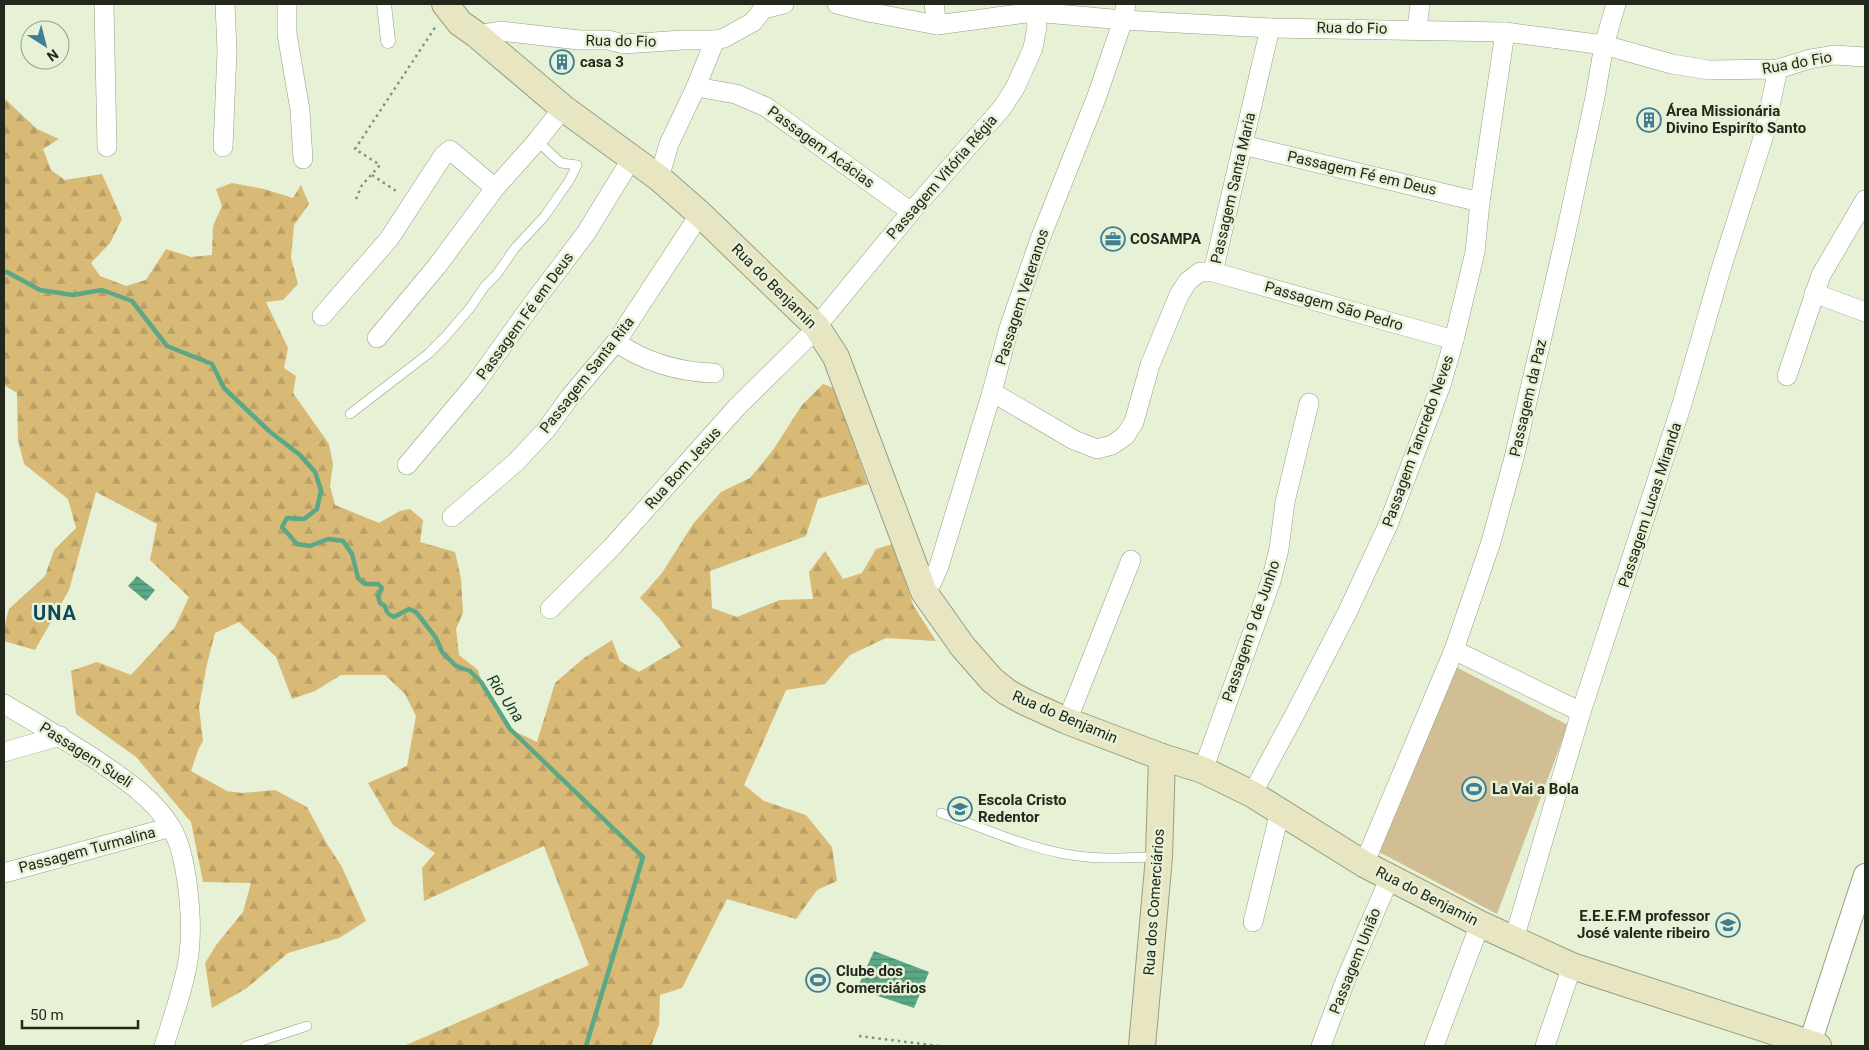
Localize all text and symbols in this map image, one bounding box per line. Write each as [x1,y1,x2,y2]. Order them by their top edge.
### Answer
street label: Rua do Fio [1317,18,1387,38]
north arrow [20,20,70,70]
street label: Rua do Fio [586,31,656,51]
text: N [44,46,61,65]
street label: Rua do Fio [1761,48,1833,78]
building icon: casa 3 [549,49,575,75]
place label: casa 3 [580,53,624,71]
street label: Passagem Acácias [764,102,878,192]
place label: Área Missionária Divino Espiríto Santo [1666,102,1806,137]
building icon: Área Missionária Divino Espiríto Santo [1636,107,1662,133]
street label: Passagem Vitória Régia [883,111,1001,243]
street label: Passagem Santa Maria [1207,111,1259,265]
street label: Passagem Fé em Deus [1285,147,1439,199]
office icon: COSAMPA [1100,226,1126,252]
street label: Passagem Veteranos [991,227,1053,367]
place label: COSAMPA [1130,230,1202,248]
street label: Rua do Benjamin [728,240,820,332]
street label: Passagem Fé em Deus [473,249,577,383]
street label: Passagem São Pedro [1263,278,1405,334]
street label: Passagem Santa Rita [536,313,638,437]
street label: Passagem da Paz [1506,338,1550,458]
street label: Passagem Tancredo Neves [1378,353,1458,529]
street label: Passagem Lucas Miranda [1615,420,1685,590]
street label: Rua Bom Jesus [641,423,725,513]
street label: Passagem 9 de Junho [1218,558,1284,704]
district label: UNA [33,601,77,625]
water label: Rio Una [483,671,528,726]
street label: Rua do Benjamin [1010,687,1120,747]
street label: Passagem Sueli [36,718,136,792]
sports icon: La Vai a Bola [1461,776,1487,802]
place label: La Vai a Bola [1492,780,1579,798]
place label: Escola Cristo Redentor [978,791,1066,826]
school or university icon: Escola Cristo Redentor [947,796,973,822]
street label: Passagem Turmalina [17,823,157,877]
street label: Rua dos Comerciários [1140,828,1168,976]
street label: Rua do Benjamin [1373,862,1481,930]
street label: Passagem União [1326,905,1384,1017]
place label: E.E.E.F.M professor José valente ribeiro [1577,907,1711,942]
school or university icon: E.E.E.F.M professor José valente ribeiro [1715,912,1741,938]
place label: Clube dos Comerciários [836,962,926,997]
sports icon: Clube dos Comerciários [805,967,831,993]
scale bar [22,998,139,1030]
text: 50 m [30,1006,64,1024]

